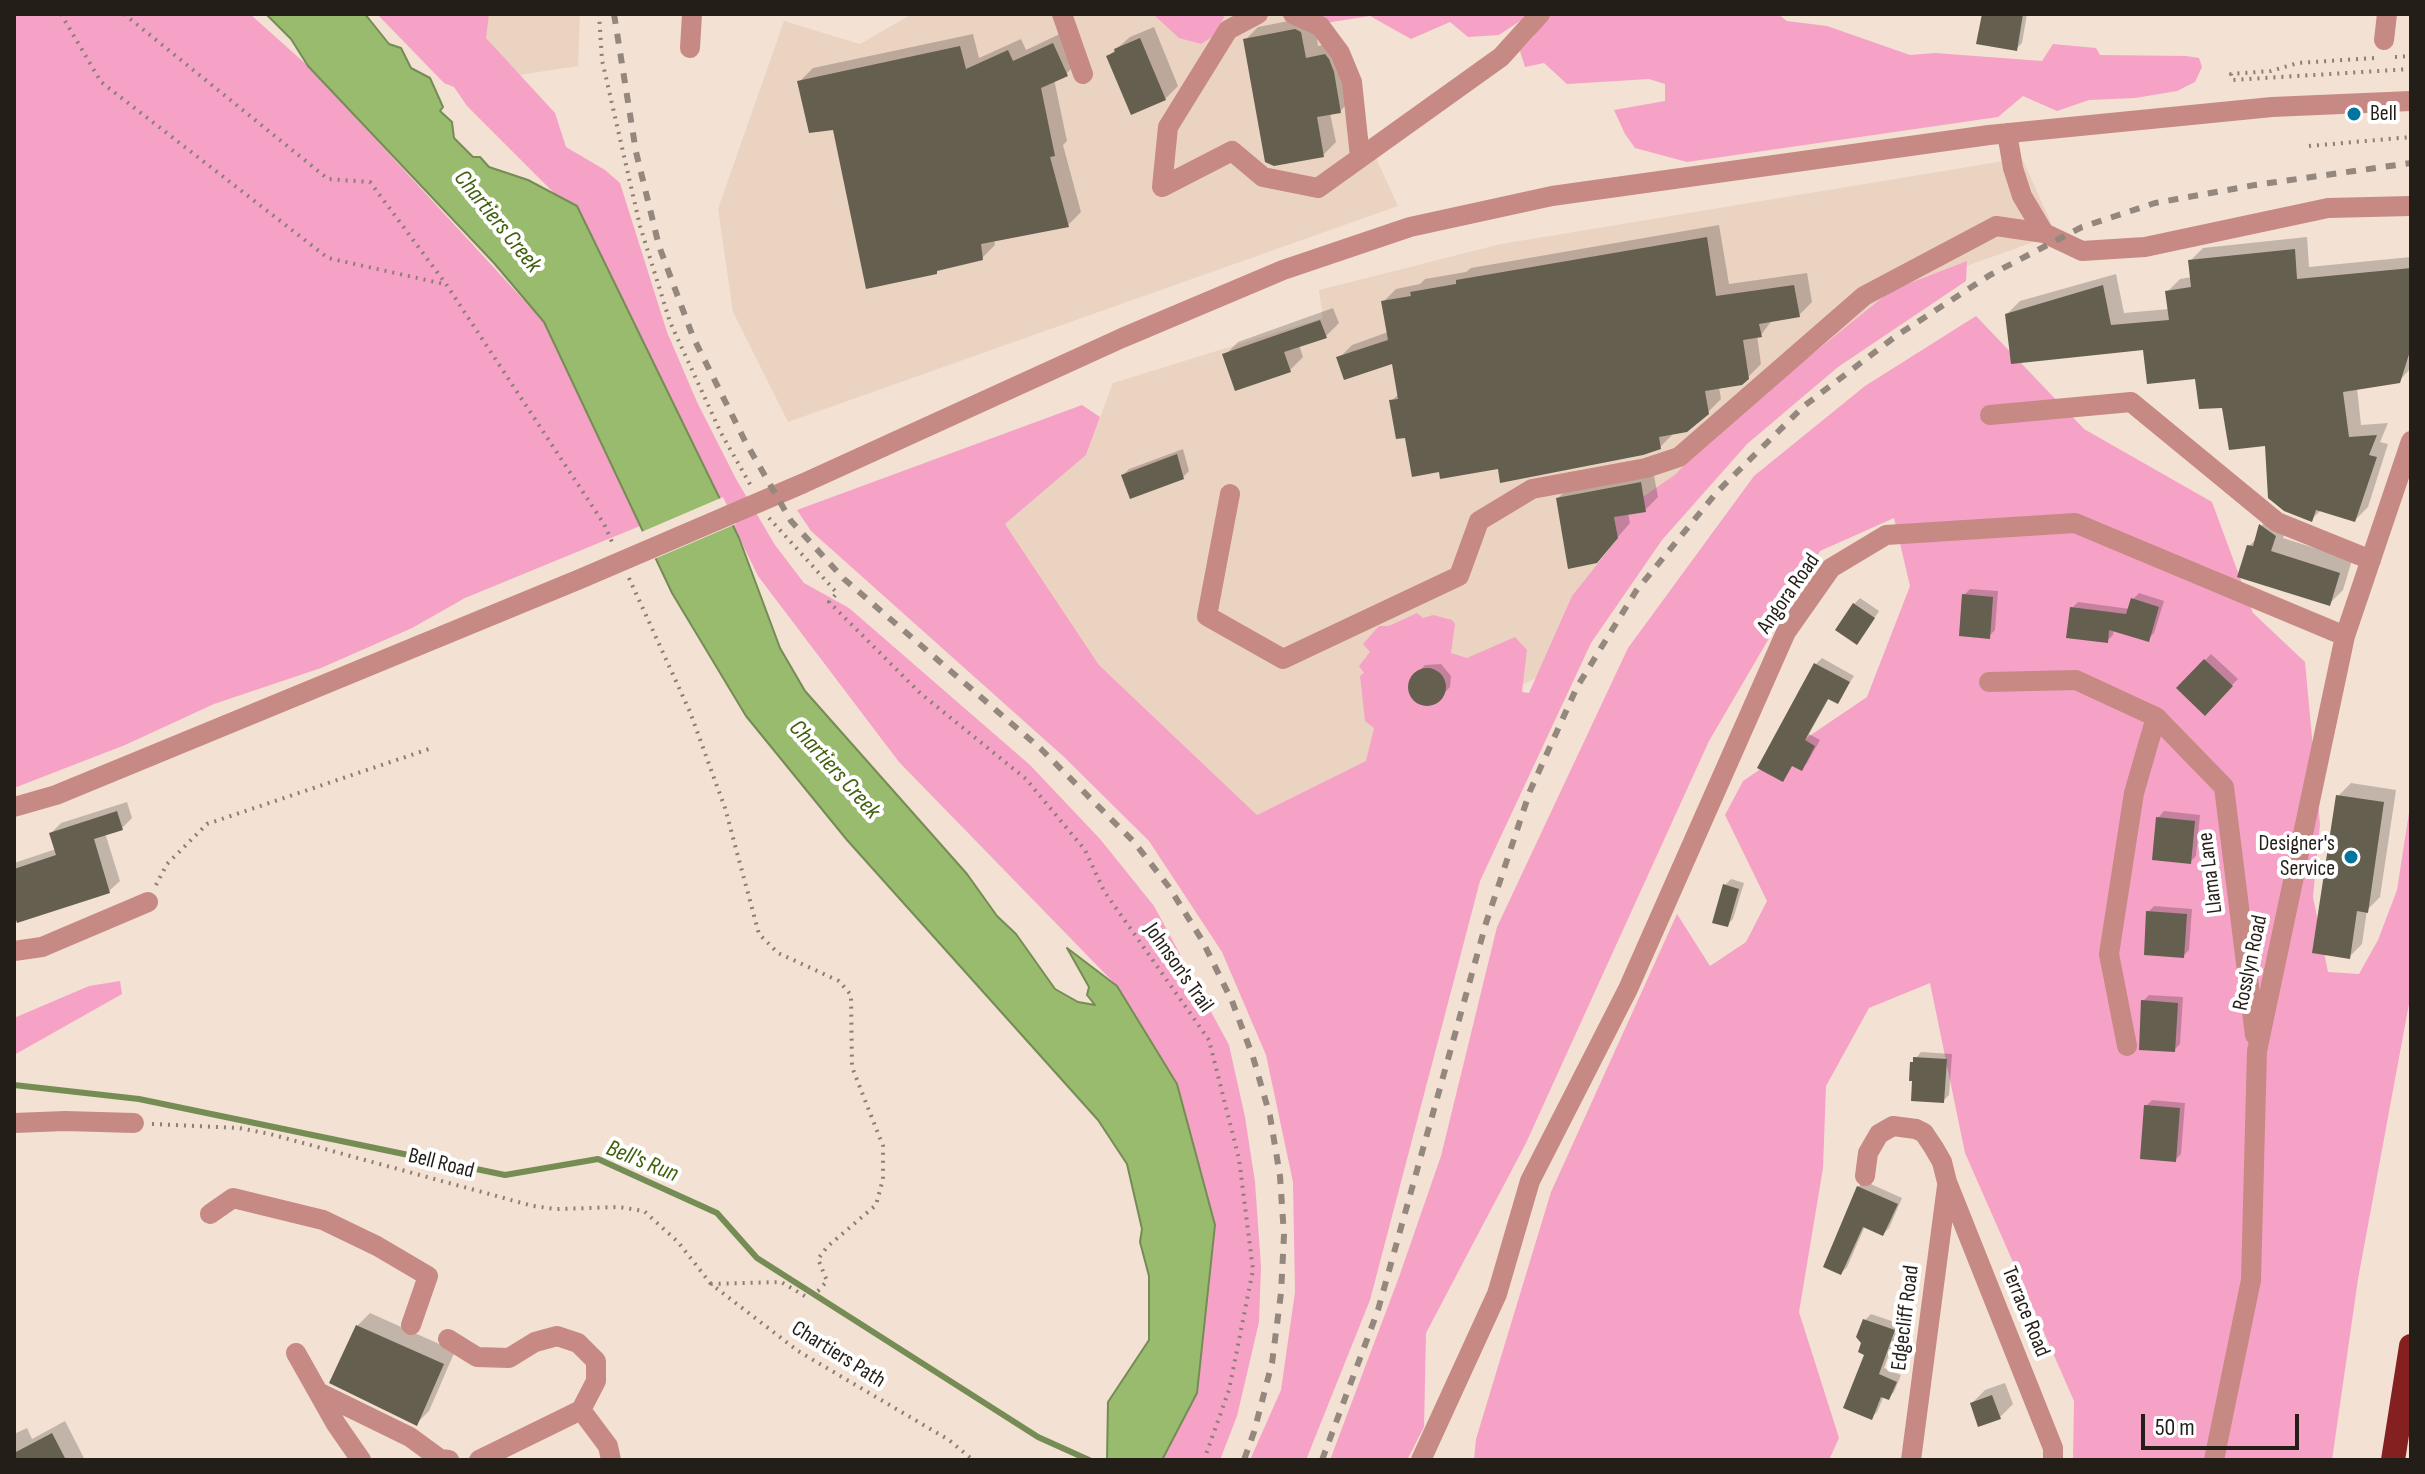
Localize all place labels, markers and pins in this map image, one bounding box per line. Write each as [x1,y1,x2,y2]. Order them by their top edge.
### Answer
place label: Bell [2370,101,2397,127]
marker: Bell [2345,105,2363,123]
place label: Designer's Service [2258,831,2335,882]
marker: Designer's Service [2342,848,2360,866]

